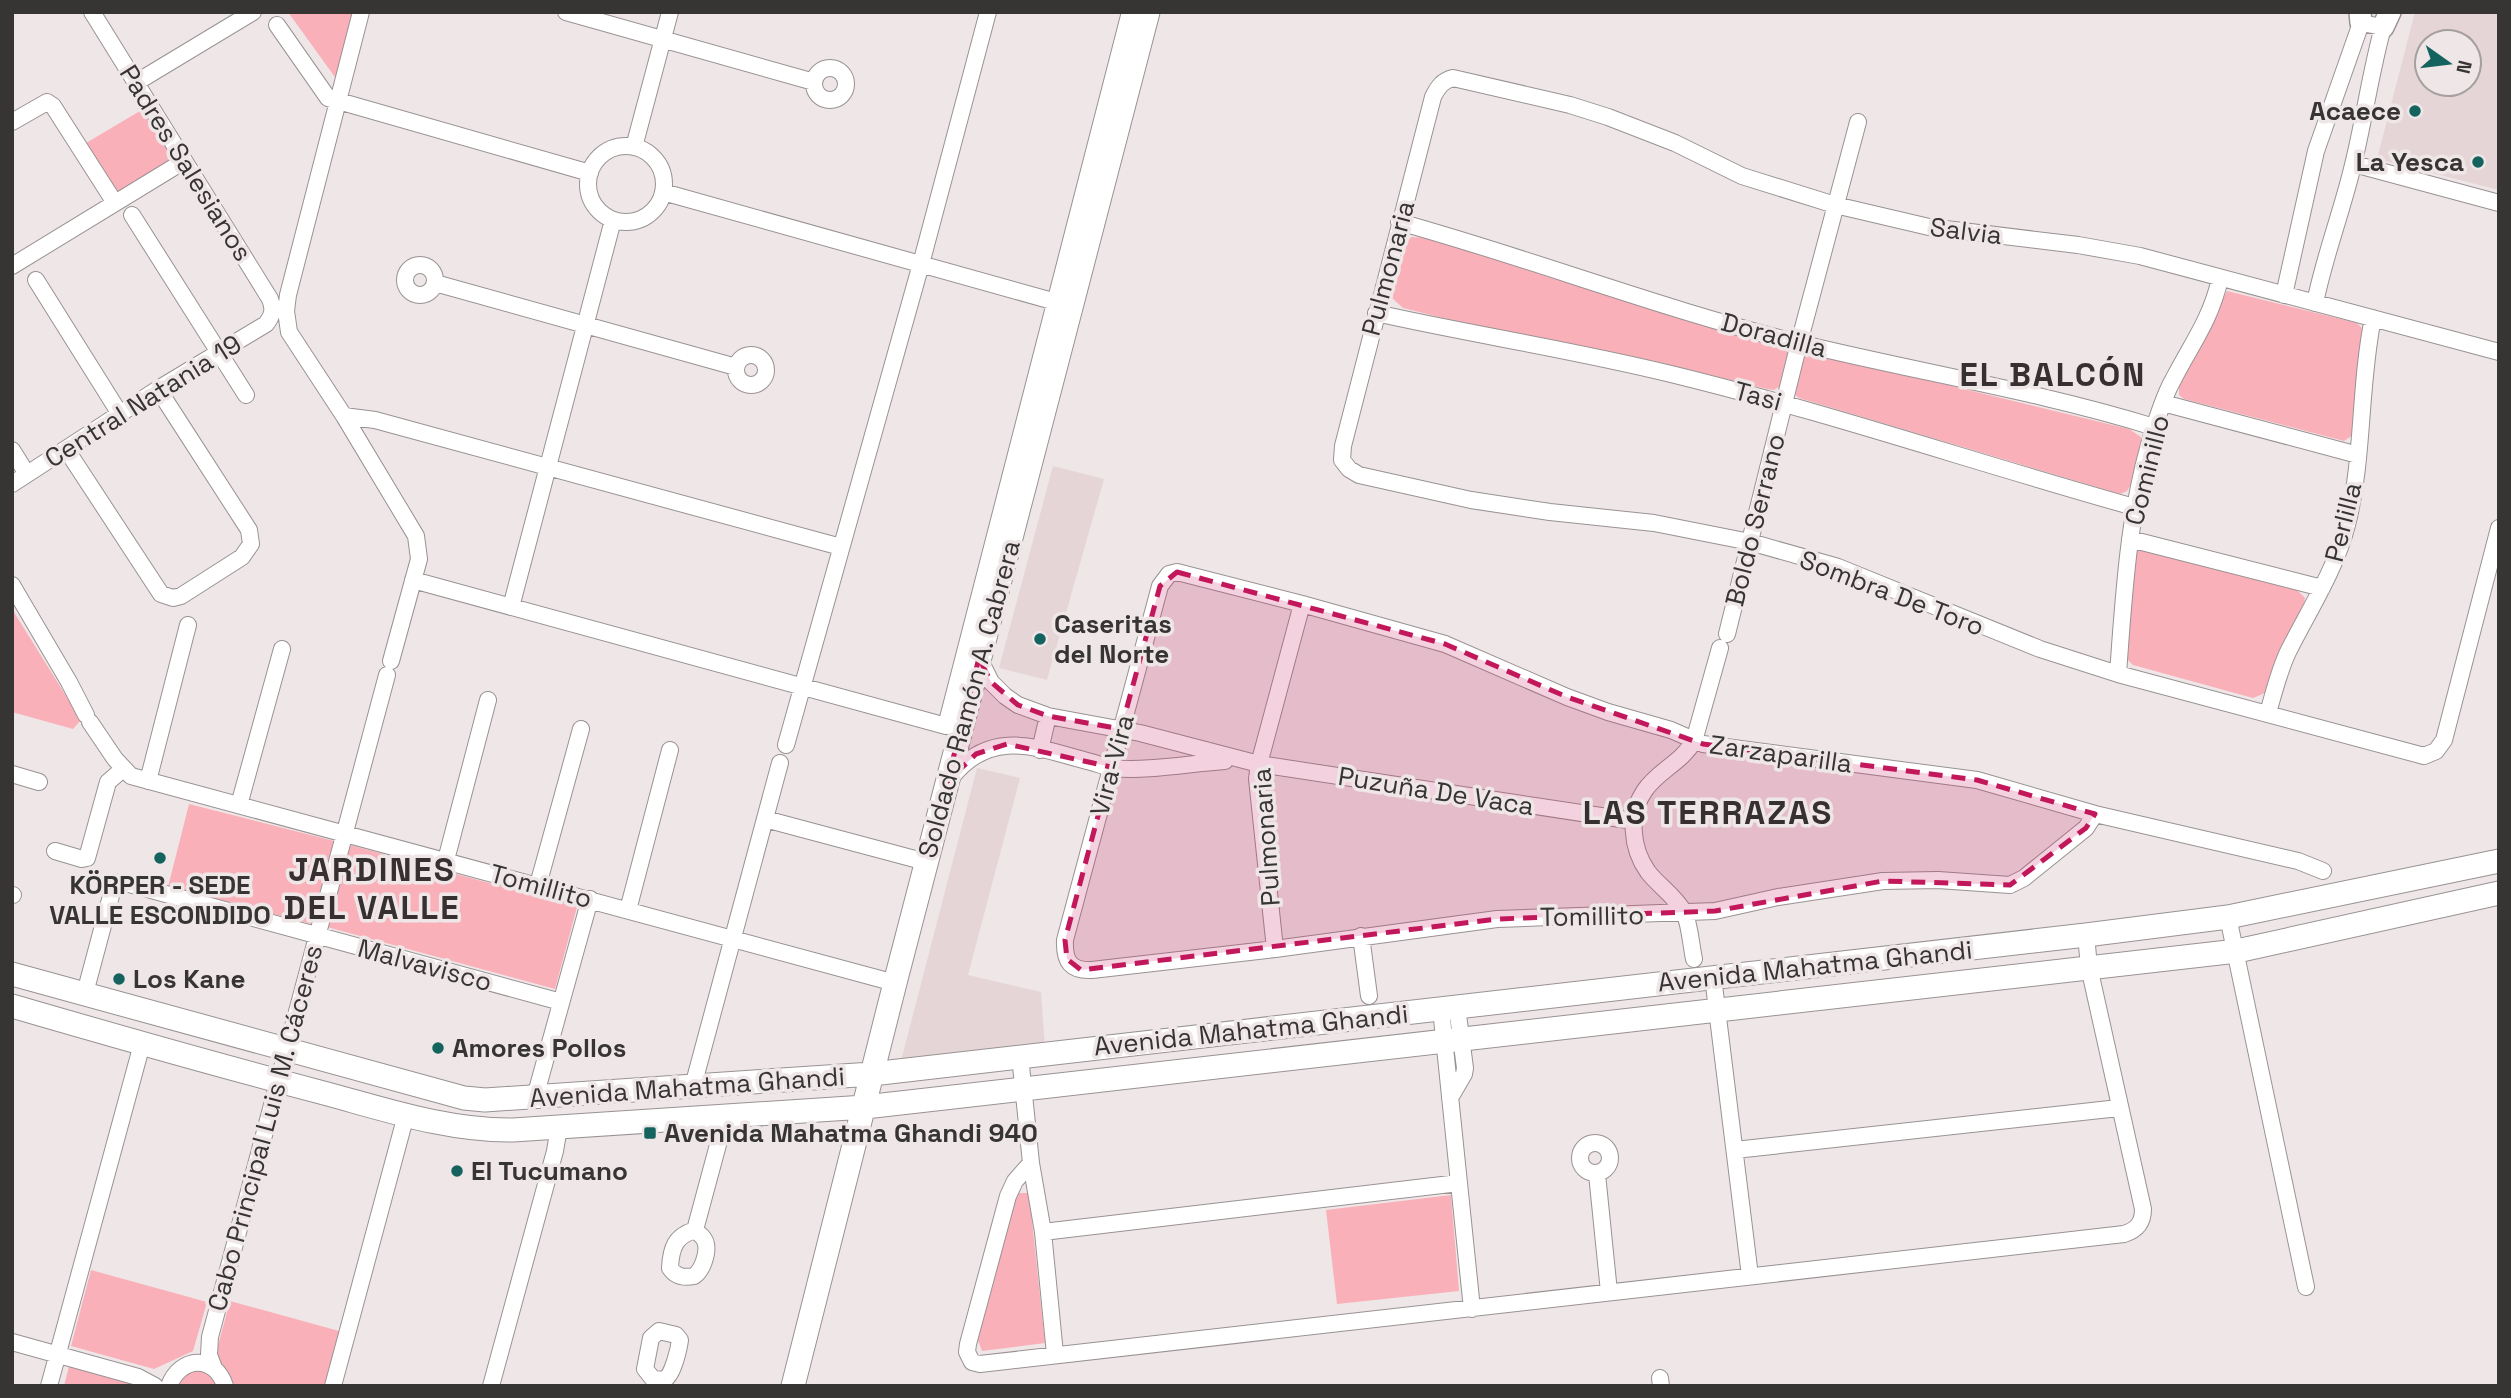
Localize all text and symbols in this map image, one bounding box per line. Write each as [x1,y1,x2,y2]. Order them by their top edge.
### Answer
north arrow [2413,28,2483,98]
text: N [2450,58,2478,76]
street label: Padres Salesianos [112,59,260,267]
place label: Acaece [2309,94,2401,128]
marker: Acaece [2407,103,2423,119]
place label: La Yesca [2356,145,2464,179]
marker: La Yesca [2470,154,2486,170]
street label: Pulmonaria [1354,197,1422,339]
street label: Salvia [1928,210,2004,252]
street label: Doradilla [1717,305,1831,365]
street label: Central Natania 19 [38,327,248,475]
district label: EL BALCÓN [1960,354,2146,396]
street label: Tasi [1730,373,1786,419]
street label: Cominillo [2117,411,2177,529]
street label: Boldo Serrano [1717,430,1793,610]
street label: Perlilla [2317,479,2369,565]
street label: Soldado Ramón A. Cabrera [910,536,1028,862]
street label: Sombra De Toro [1795,542,1989,644]
place label: Caseritas del Norte [1054,607,1172,671]
marker: Caseritas del Norte [1032,631,1048,647]
street label: Vira-Vira [1082,710,1142,820]
street label: Zarzaparilla [1707,727,1855,781]
street label: Puzuña De Vaca [1336,759,1536,823]
street label: Pulmonaria [1244,767,1288,907]
district label: LAS TERRAZAS [1583,792,1833,834]
district label: JARDINES DEL VALLE [284,849,461,929]
marker: KÖRPER - SEDE VALLE ESCONDIDO [152,850,168,866]
street label: Tomillito [486,856,596,916]
place label: KÖRPER - SEDE VALLE ESCONDIDO [49,868,271,932]
street label: Tomillito [1540,898,1644,934]
street label: Malvavisco [354,931,496,999]
street label: Avenida Mahatma Ghandi [1656,933,1974,999]
street label: Cabo Principal Luis M. Cáceres [200,941,330,1315]
place label: Los Kane [133,962,246,996]
marker: Los Kane [111,971,127,987]
street label: Avenida Mahatma Ghandi [1092,997,1410,1063]
place label: Amores Pollos [452,1031,626,1065]
marker: Amores Pollos [430,1040,446,1056]
street label: Avenida Mahatma Ghandi [528,1059,846,1115]
place label: Avenida Mahatma Ghandi 940 [664,1116,1038,1150]
marker: Avenida Mahatma Ghandi 940 [642,1125,658,1141]
place label: El Tucumano [471,1154,628,1188]
marker: El Tucumano [449,1163,465,1179]

